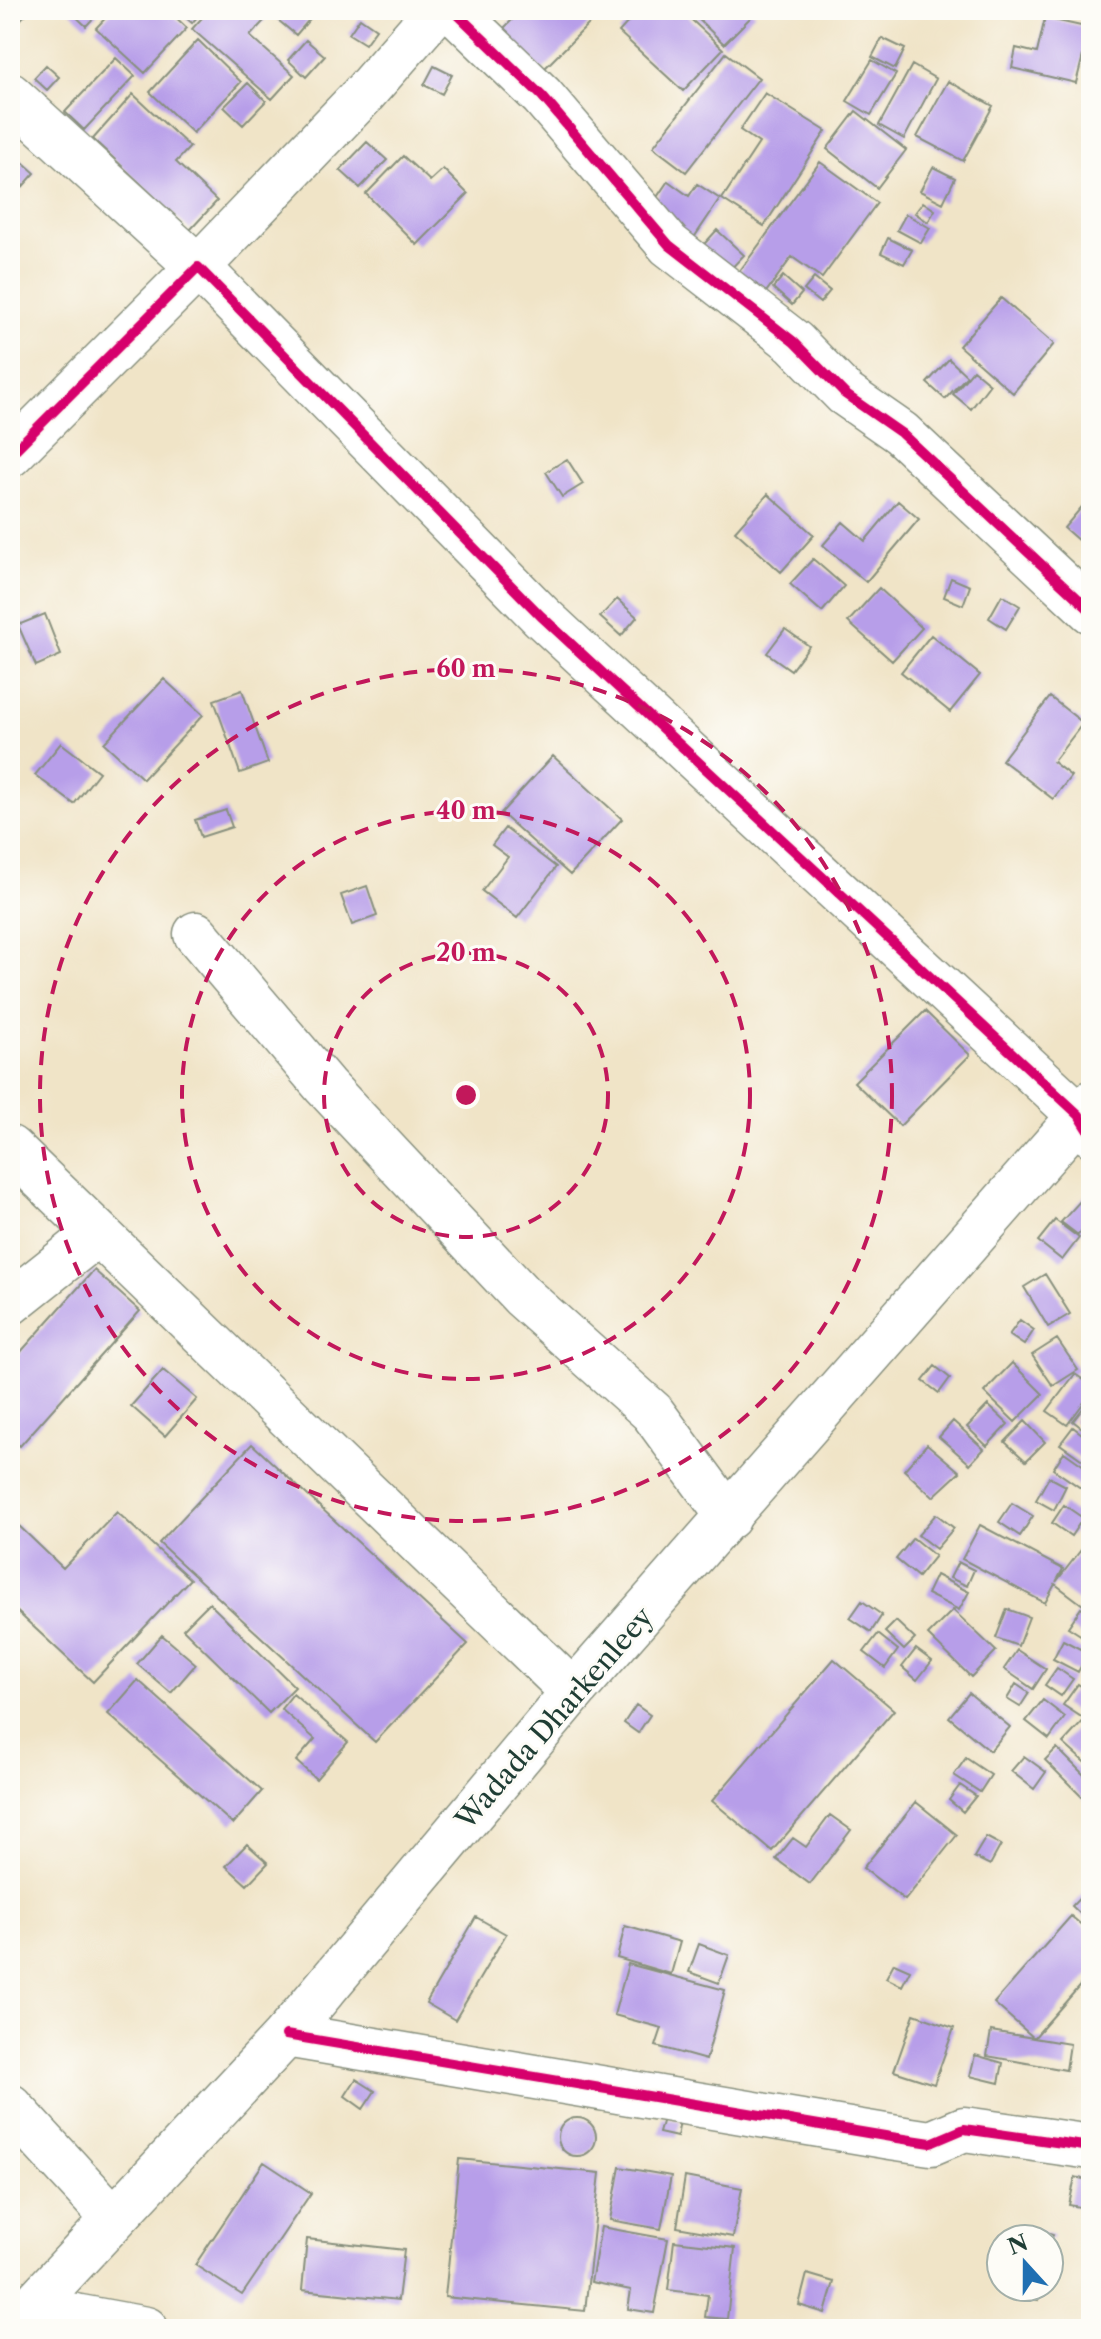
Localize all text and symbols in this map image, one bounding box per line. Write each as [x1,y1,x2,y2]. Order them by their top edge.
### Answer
text: 60 m [436,654,496,683]
text: 40 m [436,796,496,825]
text: 20 m [436,938,496,967]
centre of rings [452,1081,480,1109]
street label: Wadada Dharkenleey [448,1600,660,1837]
north arrow [985,2223,1065,2303]
text: N [1004,2229,1032,2261]

